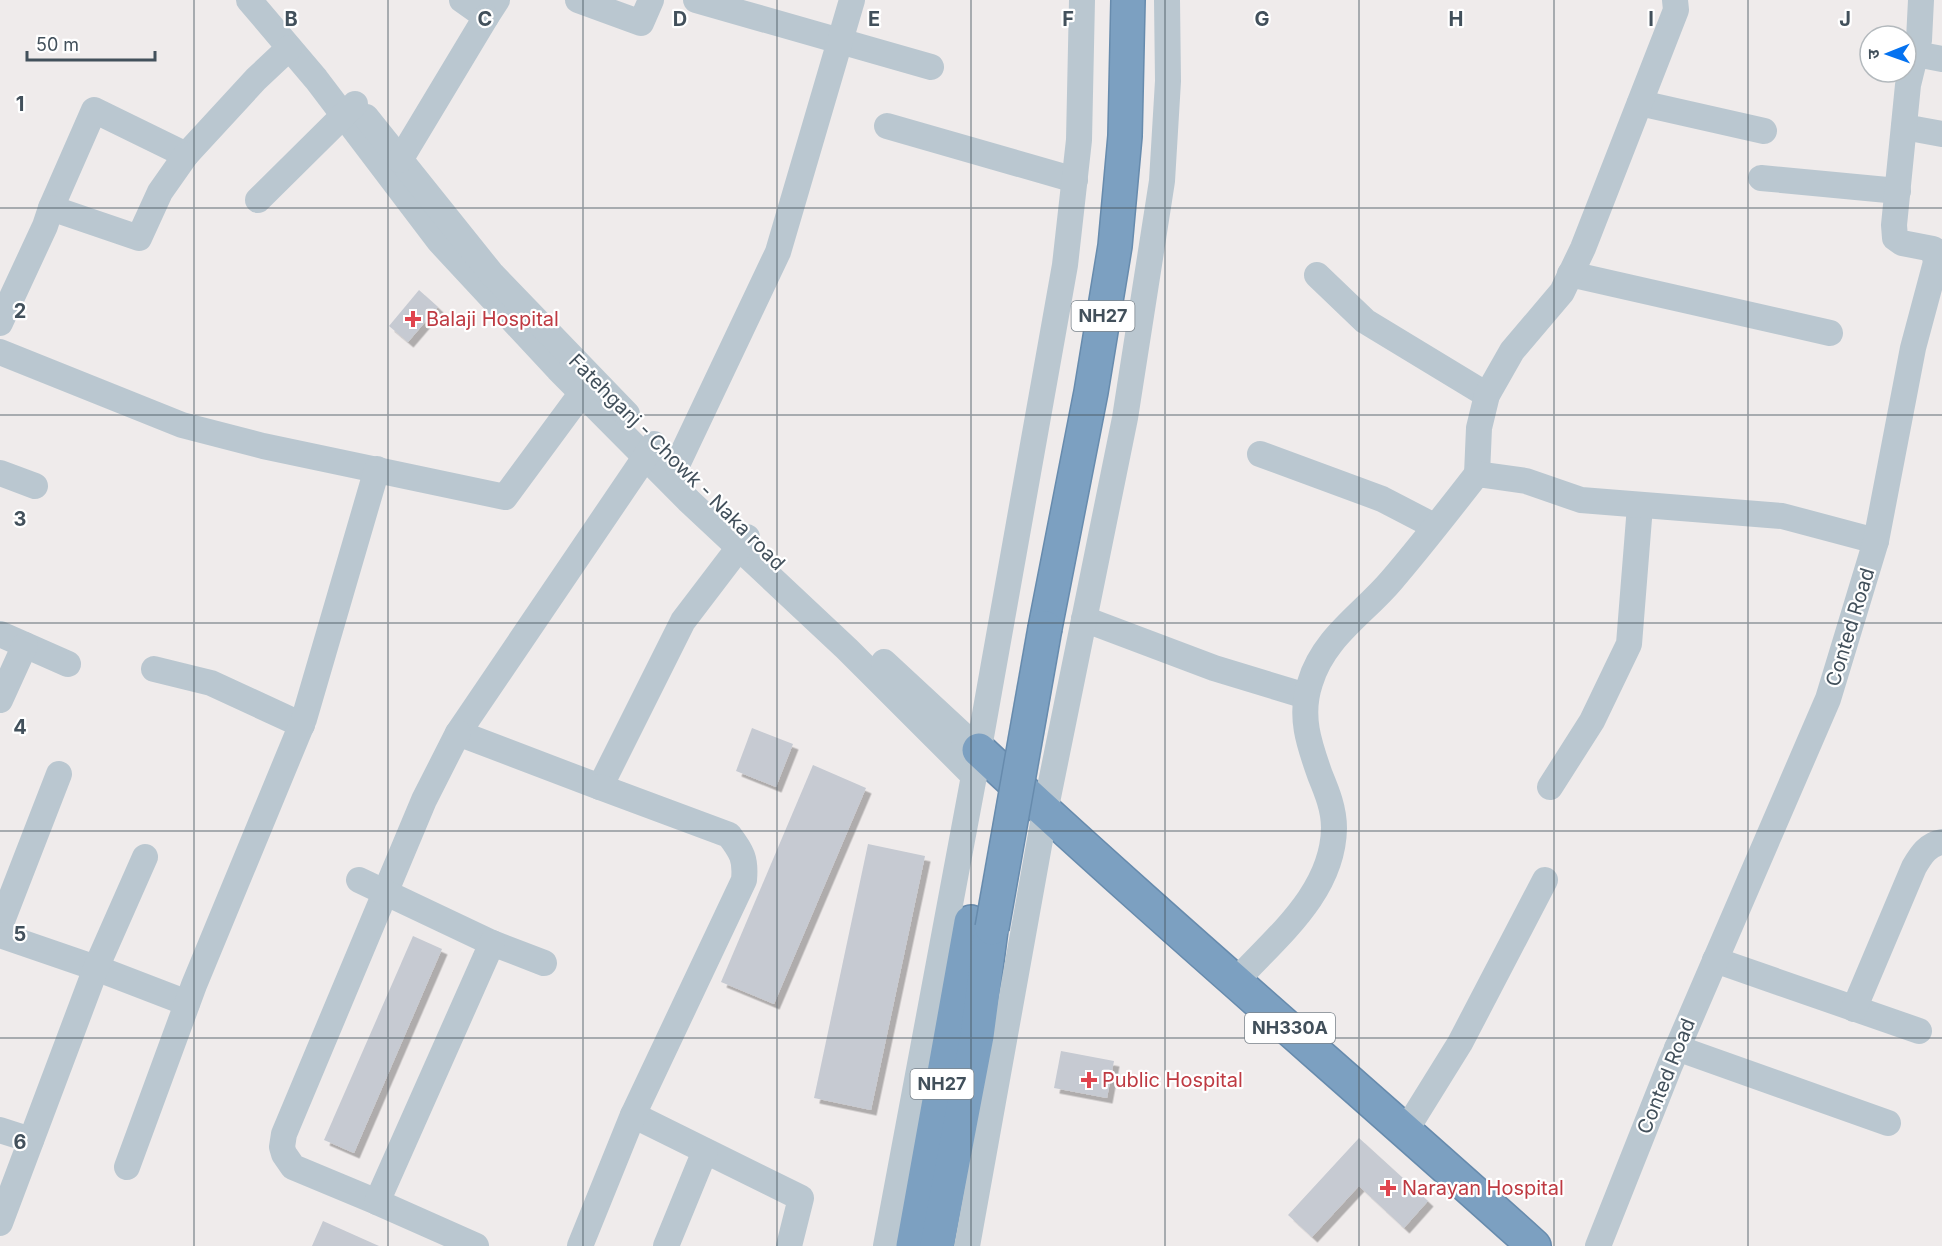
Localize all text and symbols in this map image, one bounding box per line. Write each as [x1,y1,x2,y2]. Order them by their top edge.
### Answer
text: B [284,7,298,31]
text: C [478,7,492,31]
text: D [673,7,687,31]
text: E [868,7,880,31]
text: F [1062,7,1074,31]
text: G [1254,7,1270,31]
text: H [1449,7,1463,31]
text: I [1648,7,1654,31]
text: J [1839,7,1851,31]
scale bar [27,24,154,62]
north arrow [1858,24,1918,84]
text: 50 m [36,34,79,55]
text: उ [1863,49,1883,59]
text: 1 [16,92,24,116]
text: 2 [14,299,26,323]
road number: NH27 [1072,301,1134,331]
place label: Balaji Hospital [426,307,559,331]
marker: Balaji Hospital [404,310,422,328]
street label: Fatehganj - Chowk - Naka road [564,349,790,575]
text: 3 [14,507,26,531]
street label: Conted Road [1821,565,1879,689]
text: 4 [13,715,27,739]
text: 5 [14,922,26,946]
road number: NH330A [1245,1013,1335,1043]
street label: Conted Road [1632,1015,1700,1137]
place label: Public Hospital [1102,1068,1243,1092]
road number: NH27 [910,1069,974,1099]
marker: Public Hospital [1080,1071,1098,1089]
text: 6 [14,1130,27,1154]
place label: Narayan Hospital [1402,1176,1564,1200]
marker: Narayan Hospital [1379,1179,1397,1197]

